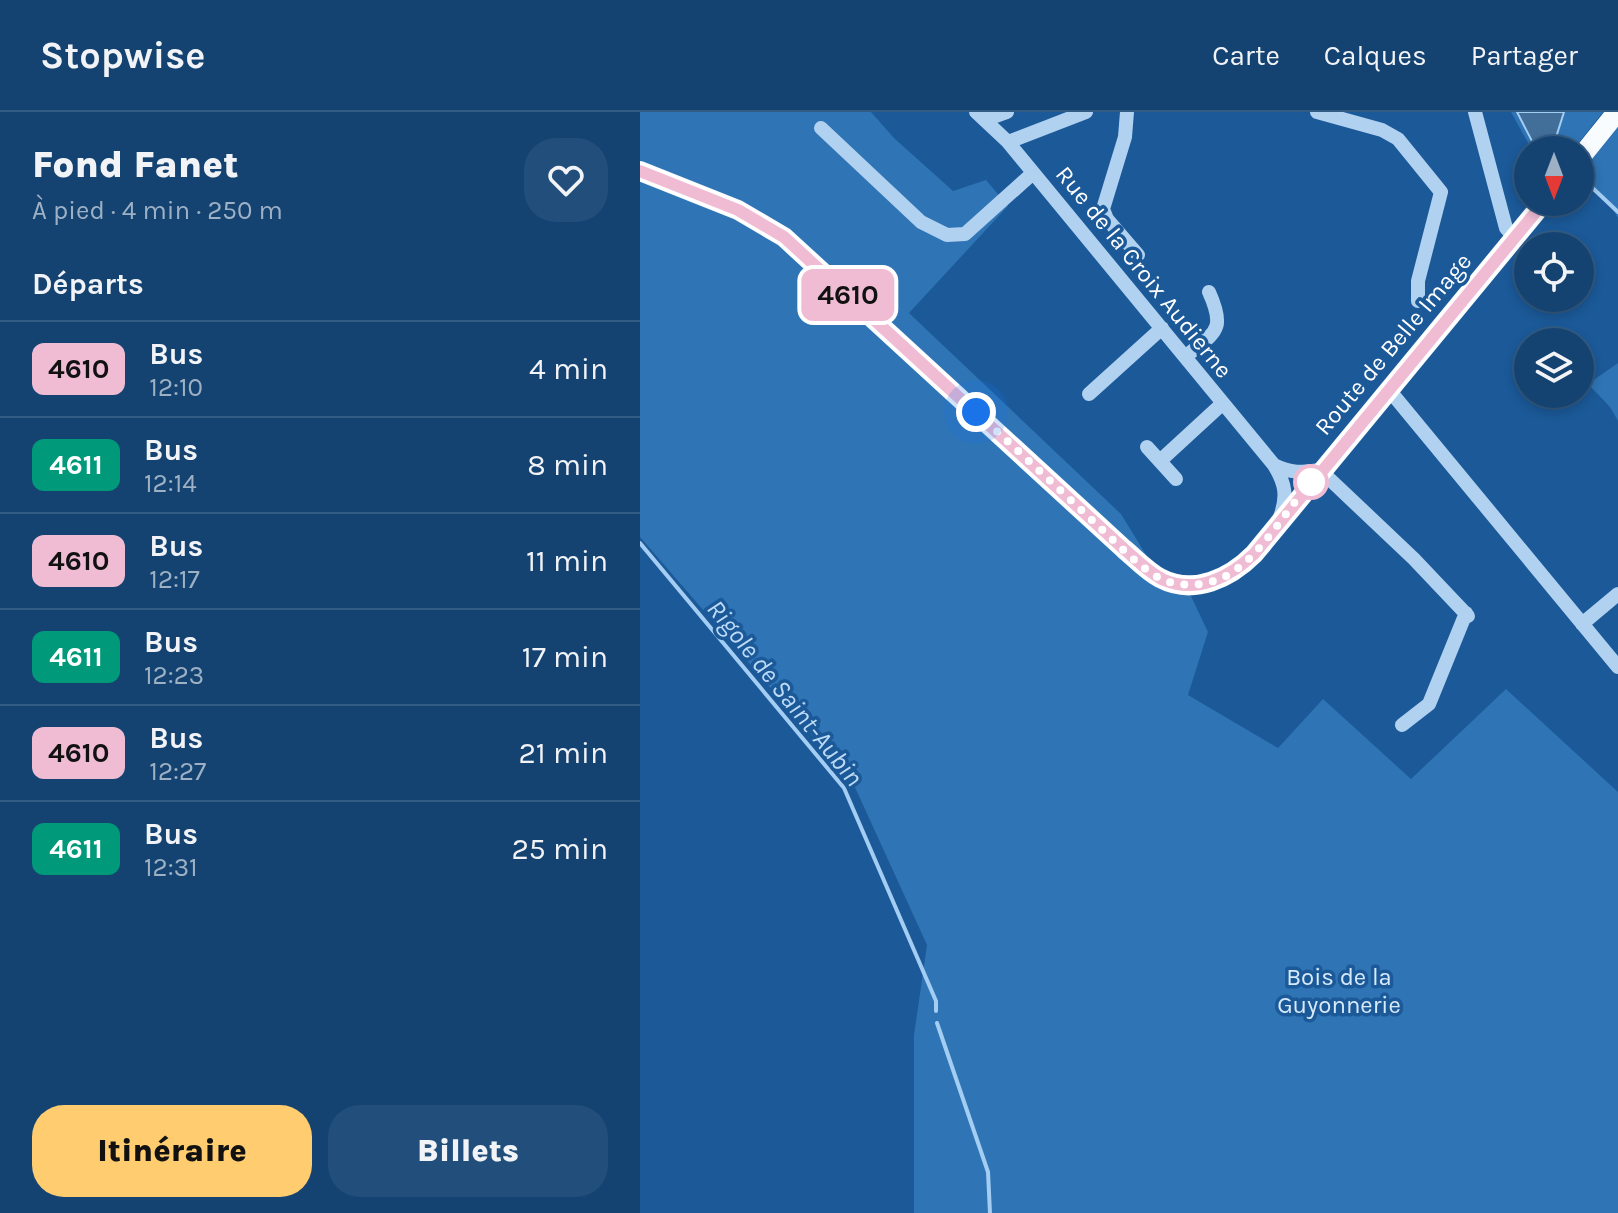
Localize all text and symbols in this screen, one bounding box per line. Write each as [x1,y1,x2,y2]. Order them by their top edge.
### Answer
text: Stopwise [40,33,205,78]
text: Carte [1212,39,1280,72]
text: Calques [1324,39,1427,72]
text: Partager [1471,39,1578,72]
north arrow [1514,136,1594,216]
map controls [1514,136,1594,408]
button: heart [524,138,608,222]
text: Fond Fanet [32,142,239,187]
street label: Rue de la Croix Audierne [1050,160,1238,384]
text: À pied · 4 min · 250 m [32,195,283,226]
button: locate [1514,232,1594,312]
street label: Route de Belle Image [1309,247,1477,441]
text: Départs [32,266,144,302]
line badge: 4610 [792,269,904,321]
text: 4610 [817,278,879,311]
button: layers [1514,328,1594,408]
text: Bus [149,336,203,372]
text: 4 min [529,351,608,387]
text: 4610 [48,352,109,385]
text: 12:10 [149,372,203,403]
your location [956,392,996,432]
text: Bus [144,432,198,468]
text: 8 min [527,447,608,483]
text: 4611 [49,448,103,481]
unlabelled marker [1294,465,1328,499]
text: 12:14 [144,468,197,499]
text: Bus [149,528,203,564]
text: 11 min [526,543,608,579]
text: 4610 [48,544,109,577]
text: 12:17 [149,564,200,595]
water label: Rigole de Saint-Aubin [700,594,870,792]
text: Bus [144,624,198,660]
text: 17 min [522,639,608,675]
text: 4611 [49,640,103,673]
text: 12:23 [144,660,204,691]
text: Bus [149,720,203,756]
text: 21 min [518,735,608,771]
text: 4610 [48,736,109,769]
text: 12:27 [149,756,206,787]
text: Bus [144,816,198,852]
text: 25 min [511,831,608,867]
text: 4611 [49,832,103,865]
text: 12:31 [144,852,198,883]
park label: Bois de la Guyonnerie [1277,963,1401,1019]
button: Itinéraire [32,1105,312,1197]
button: Billets [328,1105,608,1197]

